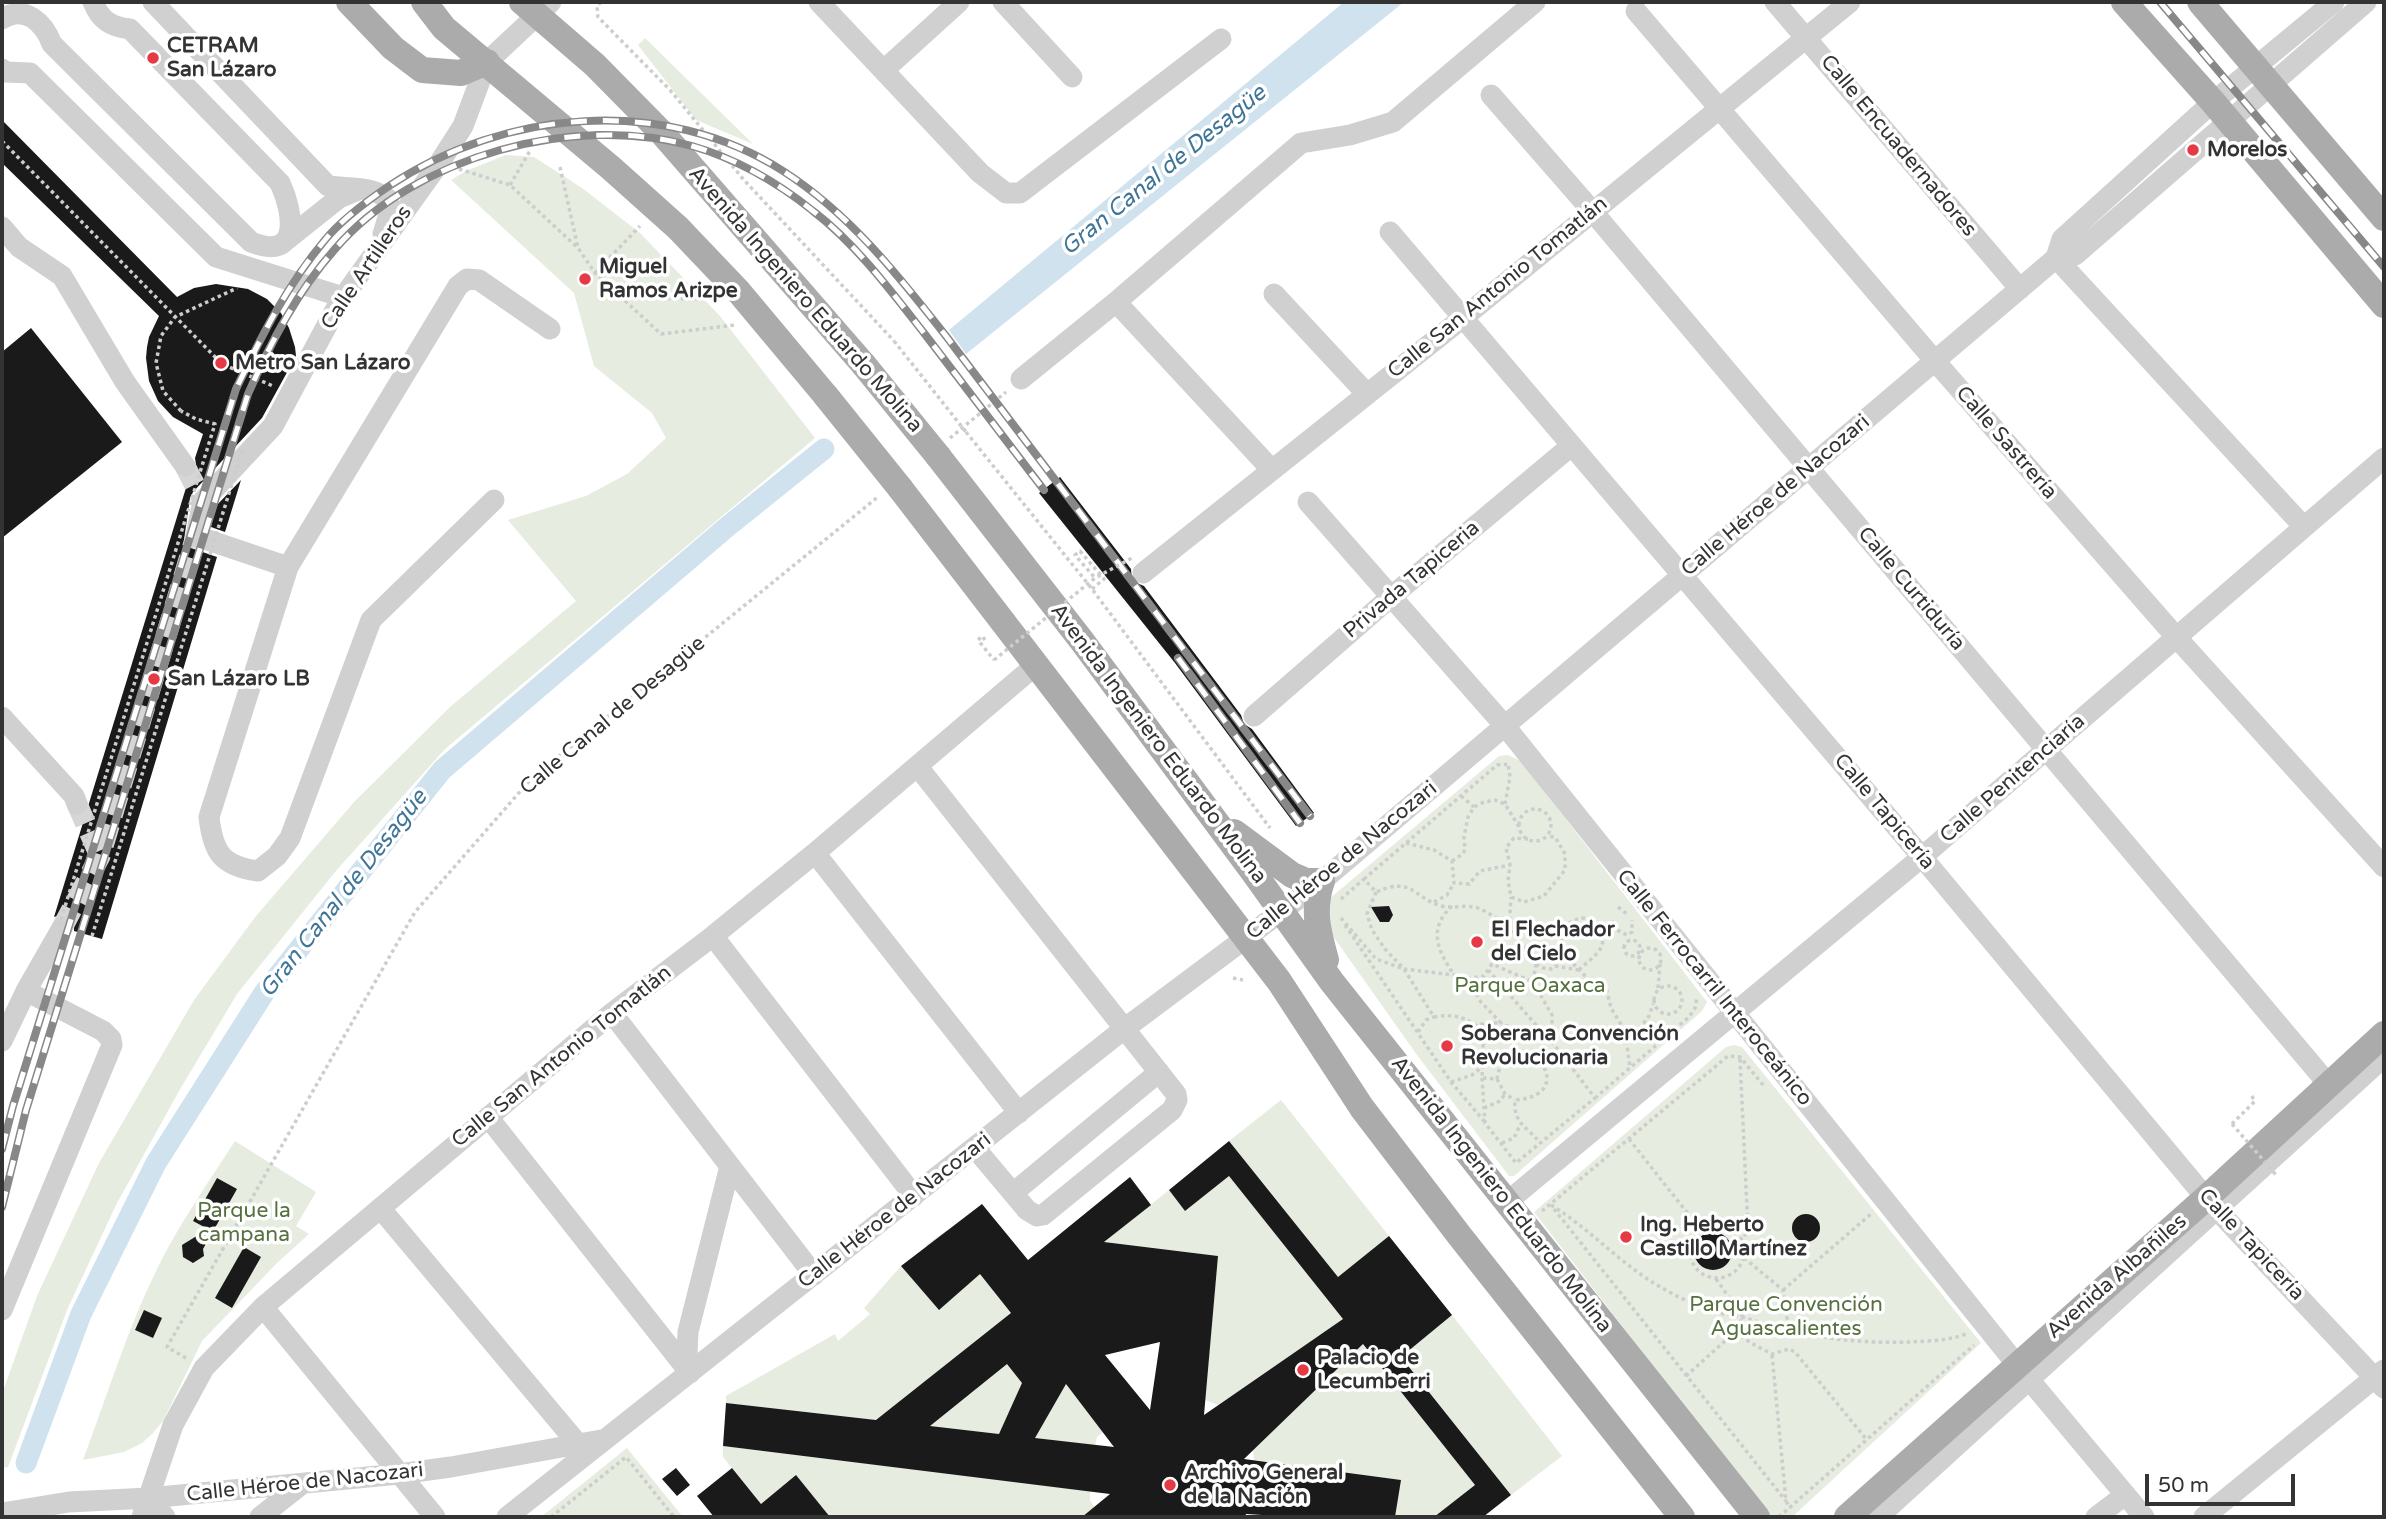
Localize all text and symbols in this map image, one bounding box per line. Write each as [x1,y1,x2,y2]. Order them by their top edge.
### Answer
place label: CETRAM San Lázaro [167,33,277,83]
marker: CETRAM San Lázaro [145,50,161,66]
street label: Calle Encuadernadores [1815,50,1981,242]
water label: Gran Canal de Desagüe [1056,80,1272,262]
place label: Morelos [2207,137,2287,163]
marker: Morelos [2185,142,2201,158]
street label: Avenida Ingeniero Eduardo Molina [683,162,927,438]
street label: Calle San Antonio Tomatlán [1383,192,1613,384]
street label: Calle Artilleros [316,201,418,335]
place label: Miguel Ramos Arizpe [599,254,738,304]
marker: Miguel Ramos Arizpe [577,271,593,287]
place label: Metro San Lázaro [235,350,410,376]
marker: Metro San Lázaro [213,355,229,371]
street label: Calle Sastrería [1950,381,2062,505]
street label: Calle Héroe de Nacozari [1677,410,1875,582]
street label: Privada Tapiceria [1339,516,1485,644]
street label: Calle Curtiduría [1852,522,1970,656]
street label: Avenida Ingeniero Eduardo Molina [1044,599,1272,889]
street label: Calle Canal de Desagüe [515,631,711,801]
place label: San Lázaro LB [168,666,310,692]
marker: San Lázaro LB [146,671,162,687]
street label: Calle Penitenciaría [1935,709,2091,849]
street label: Calle Tapicería [1828,749,1940,875]
street label: Calle Héroe de Nacozari [1242,776,1442,946]
water label: Gran Canal de Desagüe [254,785,434,1003]
street label: Calle Ferrocarril Interoceánico [1611,865,1817,1111]
place label: El Flechador del Cielo [1491,917,1615,967]
marker: El Flechador del Cielo [1469,934,1485,950]
street label: Calle San Antonio Tomatlán [447,961,677,1153]
park label: Parque Oaxaca [1454,973,1606,999]
place label: Soberana Convención Revolucionaria [1461,1021,1679,1071]
marker: Soberana Convención Revolucionaria [1439,1038,1455,1054]
street label: Avenida Ingeniero Eduardo Molina [1385,1052,1617,1338]
street label: Calle Héroe de Nacozari [793,1128,997,1294]
street label: Calle Tapicería [2193,1184,2309,1306]
park label: Parque la campana [197,1198,291,1248]
street label: Avenida Albañiles [2042,1209,2192,1345]
place label: Ing. Heberto Castillo Martínez [1640,1212,1807,1262]
marker: Ing. Heberto Castillo Martínez [1618,1229,1634,1245]
park label: Parque Convención Aguascalientes [1689,1292,1883,1342]
place label: Palacio de Lecumberri [1317,1345,1431,1395]
marker: Palacio de Lecumberri [1295,1362,1311,1378]
street label: Calle Héroe de Nacozari [185,1458,425,1508]
place label: Archivo General de la Nación [1184,1460,1343,1510]
scale bar [2148,1460,2298,1504]
text: 50 m [2158,1473,2209,1498]
marker: Archivo General de la Nación [1162,1477,1178,1493]

